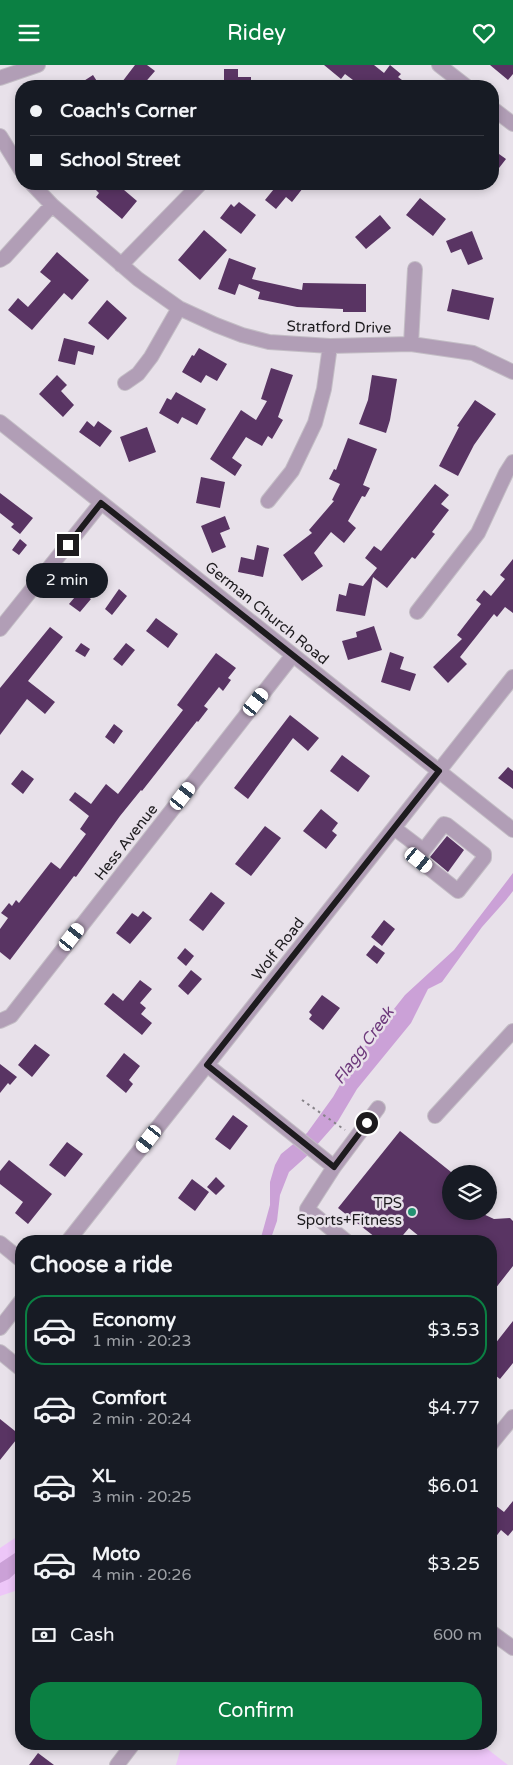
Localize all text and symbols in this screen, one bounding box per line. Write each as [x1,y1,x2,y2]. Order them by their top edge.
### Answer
icon: menu [15,19,43,47]
icon: heart [470,19,498,47]
text: Ridey [227,20,286,46]
text: Coach's Corner [60,100,196,122]
text: School Street [60,149,180,171]
street label: Stratford Drive [287,317,391,337]
route end [57,534,79,556]
street label: German Church Road [202,558,332,668]
callout: 2 min [27,563,109,597]
text: 2 min [46,570,88,590]
car [240,686,271,718]
car [167,780,198,812]
street label: Hess Avenue [91,800,161,884]
car [402,845,435,875]
street label: Wolf Road [248,914,308,984]
car [56,921,87,953]
water label: Flagg Creek [329,1002,399,1088]
route start [356,1112,378,1134]
car [133,1123,164,1155]
map controls [442,1165,497,1220]
button: layers [442,1165,497,1220]
place label: TPS Sports+Fitness [297,1194,402,1229]
marker: TPS Sports+Fitness [406,1206,418,1218]
text: Choose a ride [30,1252,173,1278]
icon: car [32,1308,77,1353]
text: Economy [92,1309,176,1331]
text: $3.53 [428,1319,480,1341]
text: 1 min · 20:23 [92,1331,191,1351]
icon: car [32,1386,77,1431]
text: Comfort [92,1387,166,1409]
text: $4.77 [428,1397,480,1419]
text: 2 min · 20:24 [92,1409,191,1429]
icon: car [32,1464,77,1509]
text: XL [92,1465,116,1487]
text: $6.01 [428,1475,480,1497]
text: 3 min · 20:25 [92,1487,191,1507]
icon: car [32,1542,77,1587]
text: Moto [92,1543,140,1565]
text: $3.25 [428,1553,480,1575]
text: 4 min · 20:26 [92,1565,191,1585]
icon: cash [30,1621,58,1649]
text: Cash [70,1624,115,1646]
text: 600 m [433,1625,482,1645]
button: Confirm [30,1682,482,1740]

